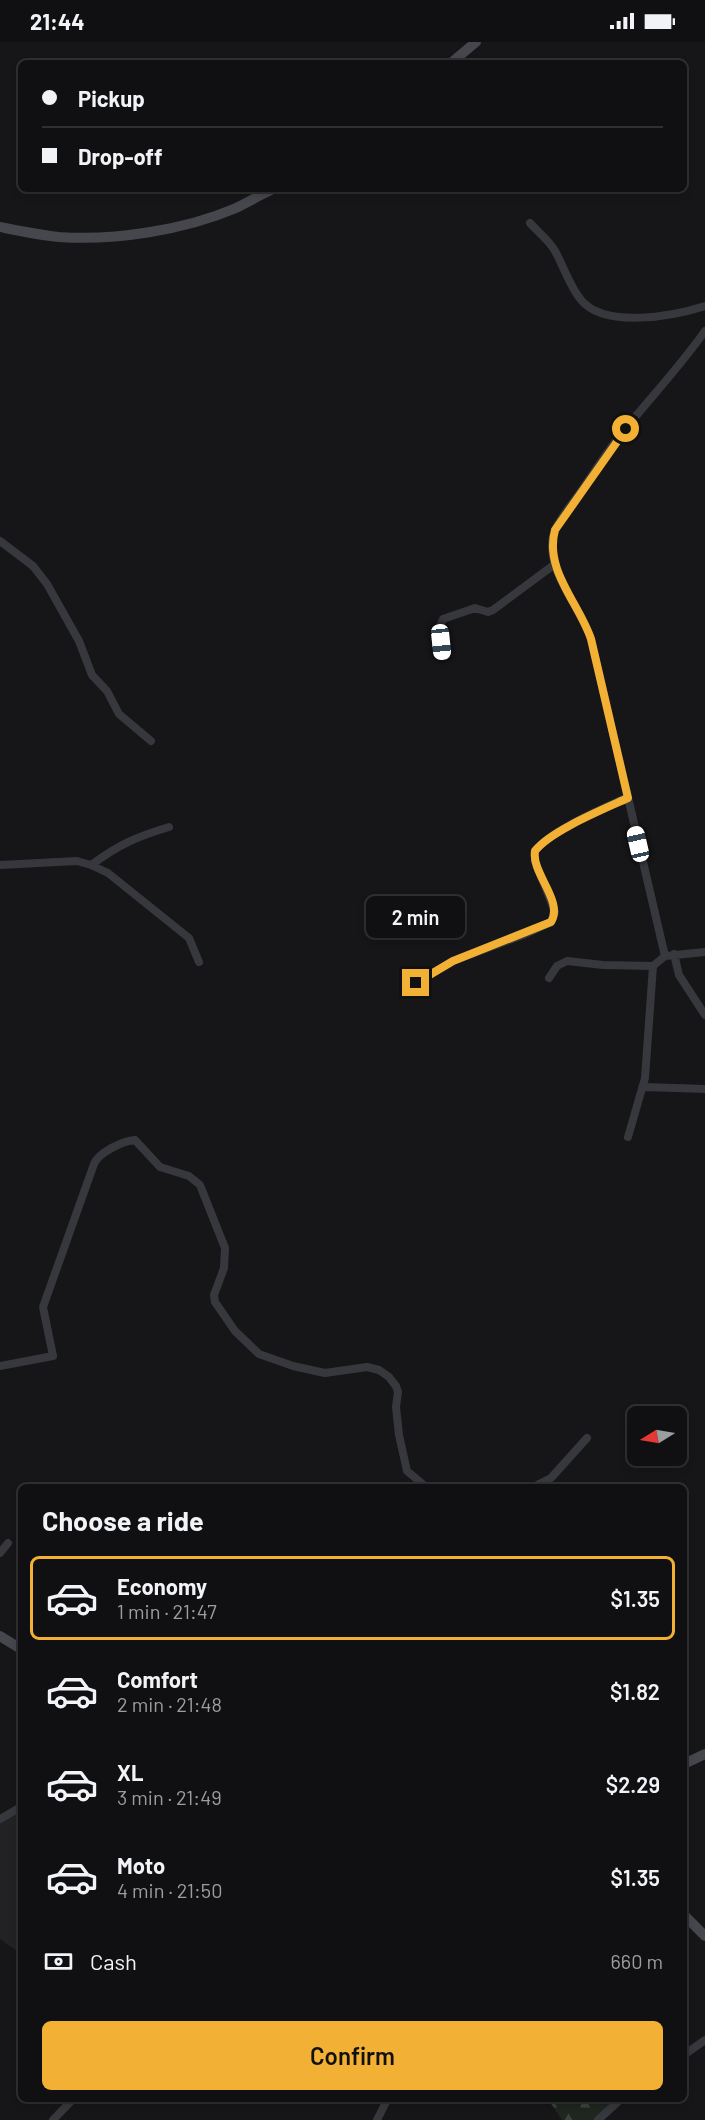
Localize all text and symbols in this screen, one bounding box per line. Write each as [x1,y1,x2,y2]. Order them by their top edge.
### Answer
text: 21:44 [30,8,85,34]
text: Pickup [78,85,145,111]
text: Drop-off [78,143,162,169]
route start [612,415,639,442]
car [430,623,452,661]
car [625,824,651,864]
callout: 2 min [366,896,466,938]
text: 2 min [392,905,439,929]
route end [402,969,429,996]
north arrow [627,1406,687,1466]
map controls [627,1406,687,1466]
text: Choose a ride [42,1504,204,1536]
icon: car [45,1571,99,1625]
text: Economy [117,1573,207,1599]
text: $1.35 [610,1585,660,1611]
text: 1 min · 21:47 [117,1599,217,1623]
icon: car [45,1664,99,1718]
text: Comfort [117,1666,198,1692]
text: $1.82 [610,1678,660,1704]
text: 2 min · 21:48 [117,1692,222,1716]
icon: car [45,1757,99,1811]
text: XL [117,1759,143,1785]
text: $2.29 [606,1771,660,1797]
text: 3 min · 21:49 [117,1785,222,1809]
icon: car [45,1850,99,1904]
text: Moto [117,1852,165,1878]
text: $1.35 [610,1864,660,1890]
text: 4 min · 21:50 [117,1878,222,1902]
icon: cash [42,1945,75,1978]
text: Cash [90,1948,137,1974]
text: 660 m [611,1949,663,1973]
button: Confirm [42,2021,663,2090]

